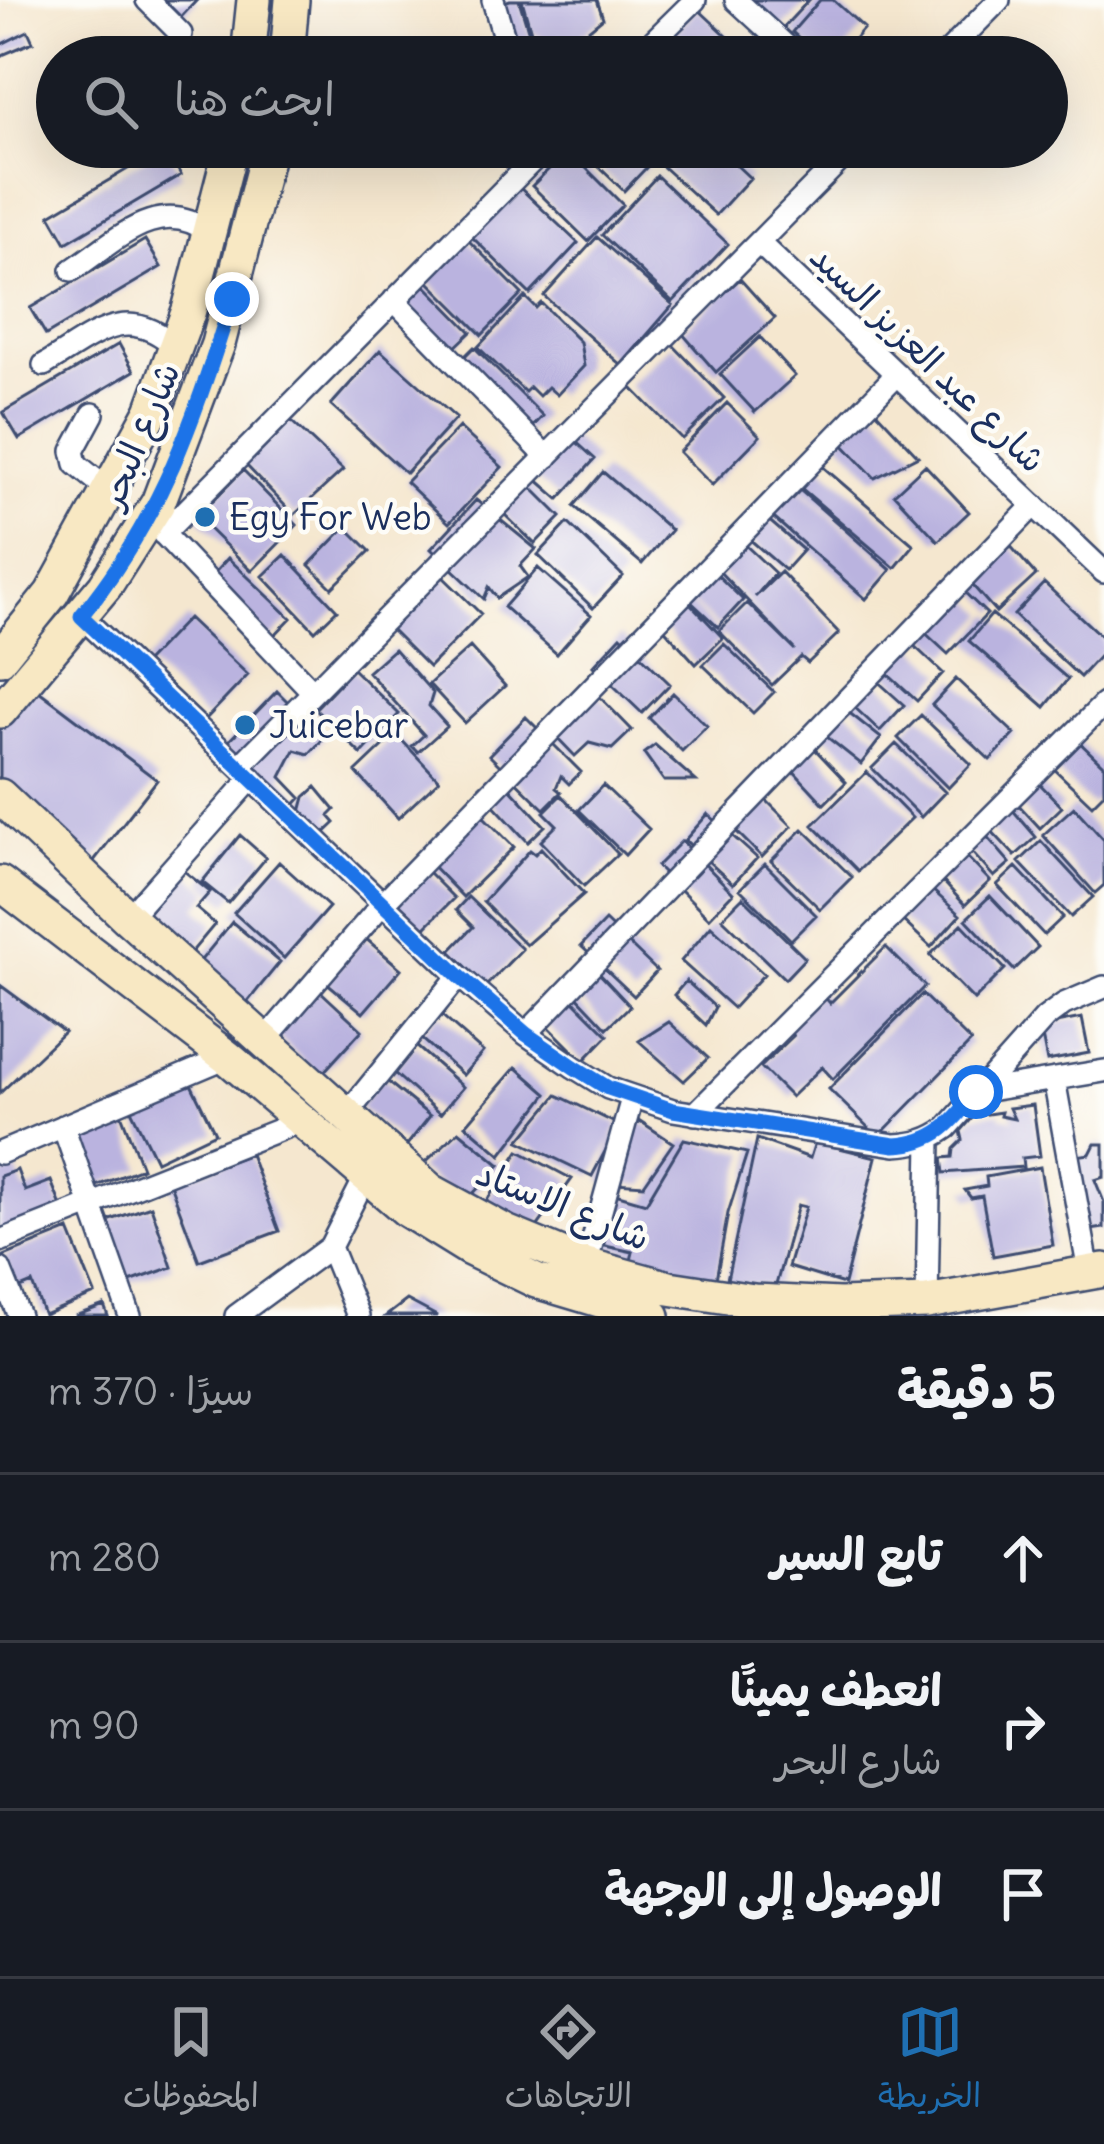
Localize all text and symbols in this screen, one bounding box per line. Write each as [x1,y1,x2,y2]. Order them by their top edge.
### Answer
search box [36,36,1068,168]
icon: search [78,69,144,135]
text: ابحث هنا [174,71,335,127]
street label: شارع عبد العزيز السيد [799,234,1055,484]
route end [205,272,259,326]
street label: شارع البحر [87,355,193,518]
place label: Egy For Web [229,495,432,540]
marker: Egy For Web [192,504,218,530]
place label: Juicebar [269,703,409,748]
marker: Juicebar [232,712,258,738]
route start [949,1065,1003,1119]
street label: شارع الاستاد [469,1150,656,1263]
text: 5 دقيقة [897,1358,1056,1422]
text: سيرًا · 370 m [48,1367,254,1416]
icon: ahead [990,1525,1056,1591]
text: تابع السير [771,1526,942,1582]
text: 280 m [48,1533,161,1582]
text: انعطف يمينًا [730,1662,942,1718]
icon: right [990,1693,1056,1759]
text: 90 m [48,1701,140,1750]
text: شارع البحر [775,1736,942,1785]
icon: arrive [990,1861,1056,1927]
text: الوصول إلى الوجهة [604,1862,942,1918]
tab: المحفوظات [123,1999,259,2125]
tab: الاتجاهات [505,1999,632,2125]
tab: الخريطة [878,1999,981,2125]

